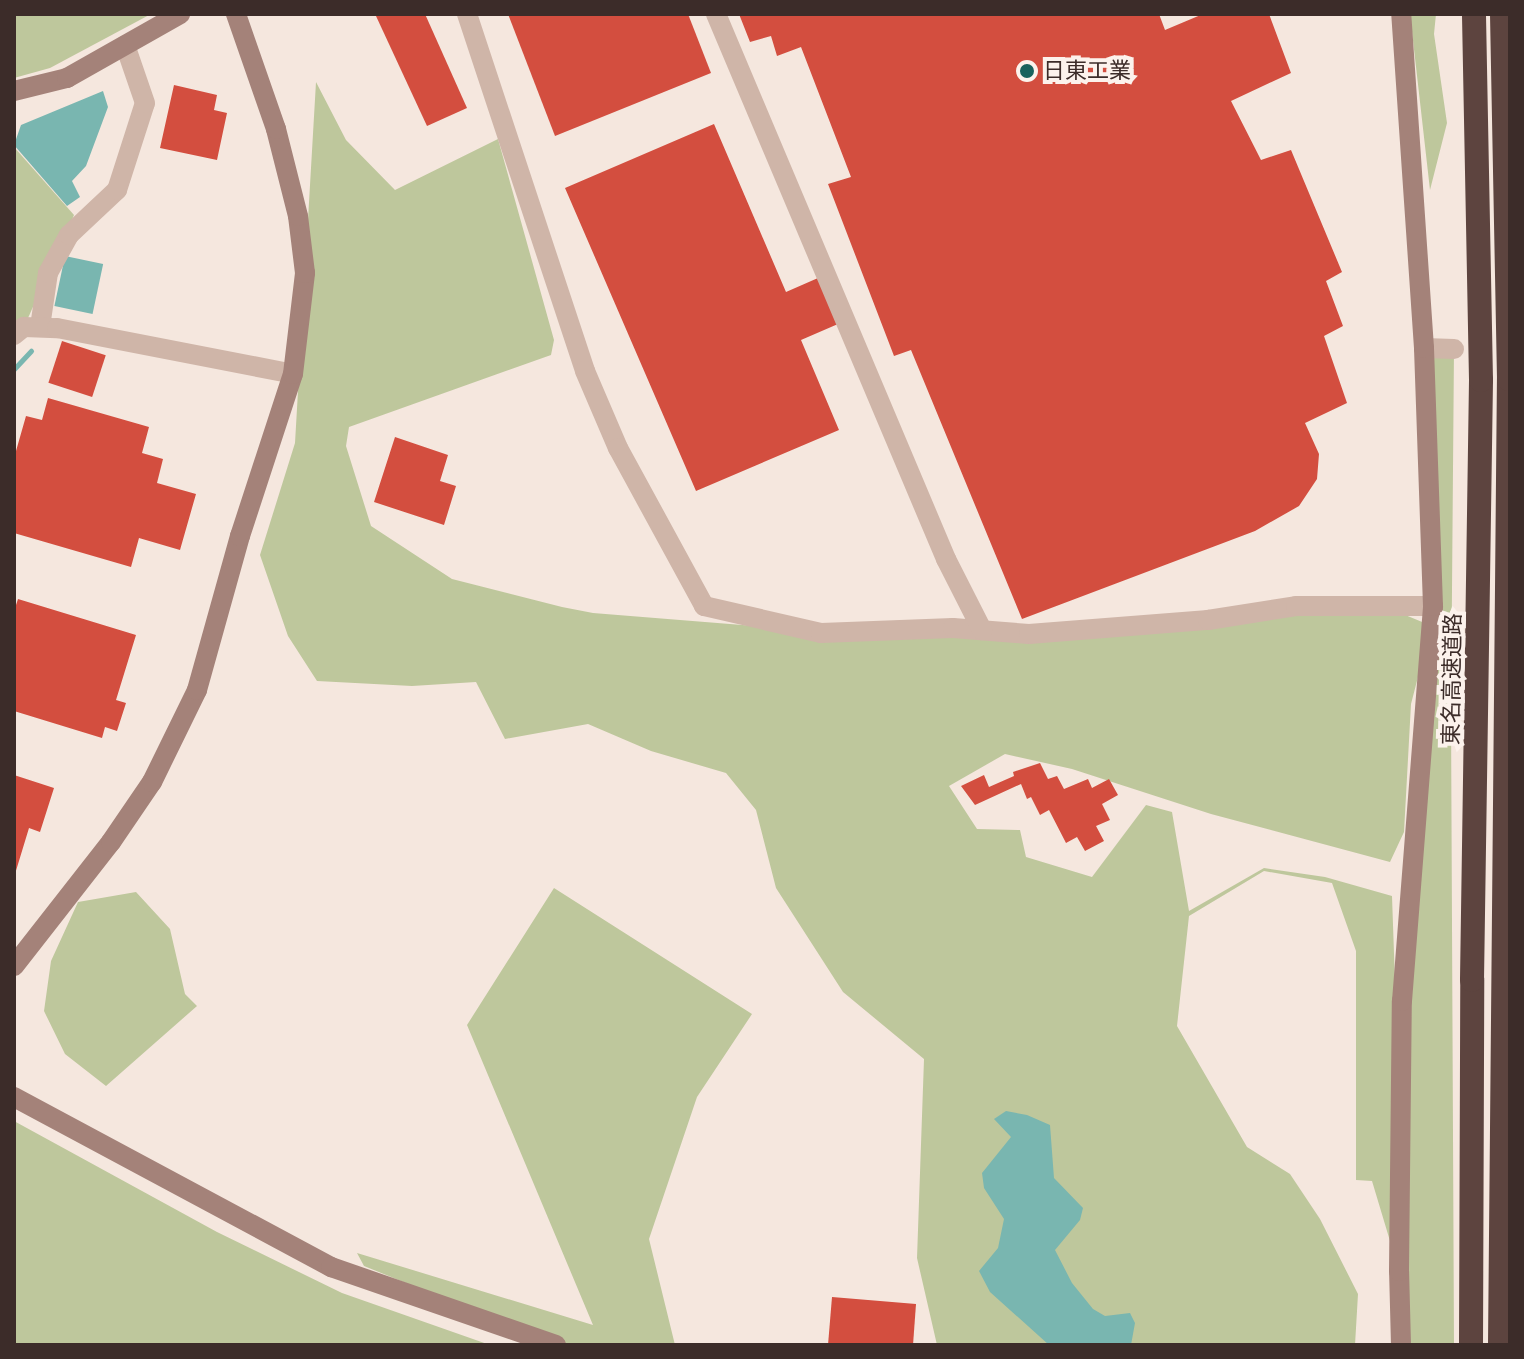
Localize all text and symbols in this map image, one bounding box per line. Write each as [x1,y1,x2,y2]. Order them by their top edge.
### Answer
place label: 日東工業 [1043,58,1131,84]
marker: 日東工業 [1018,62,1036,80]
street label: 東名高速道路 [1438,613,1466,745]

